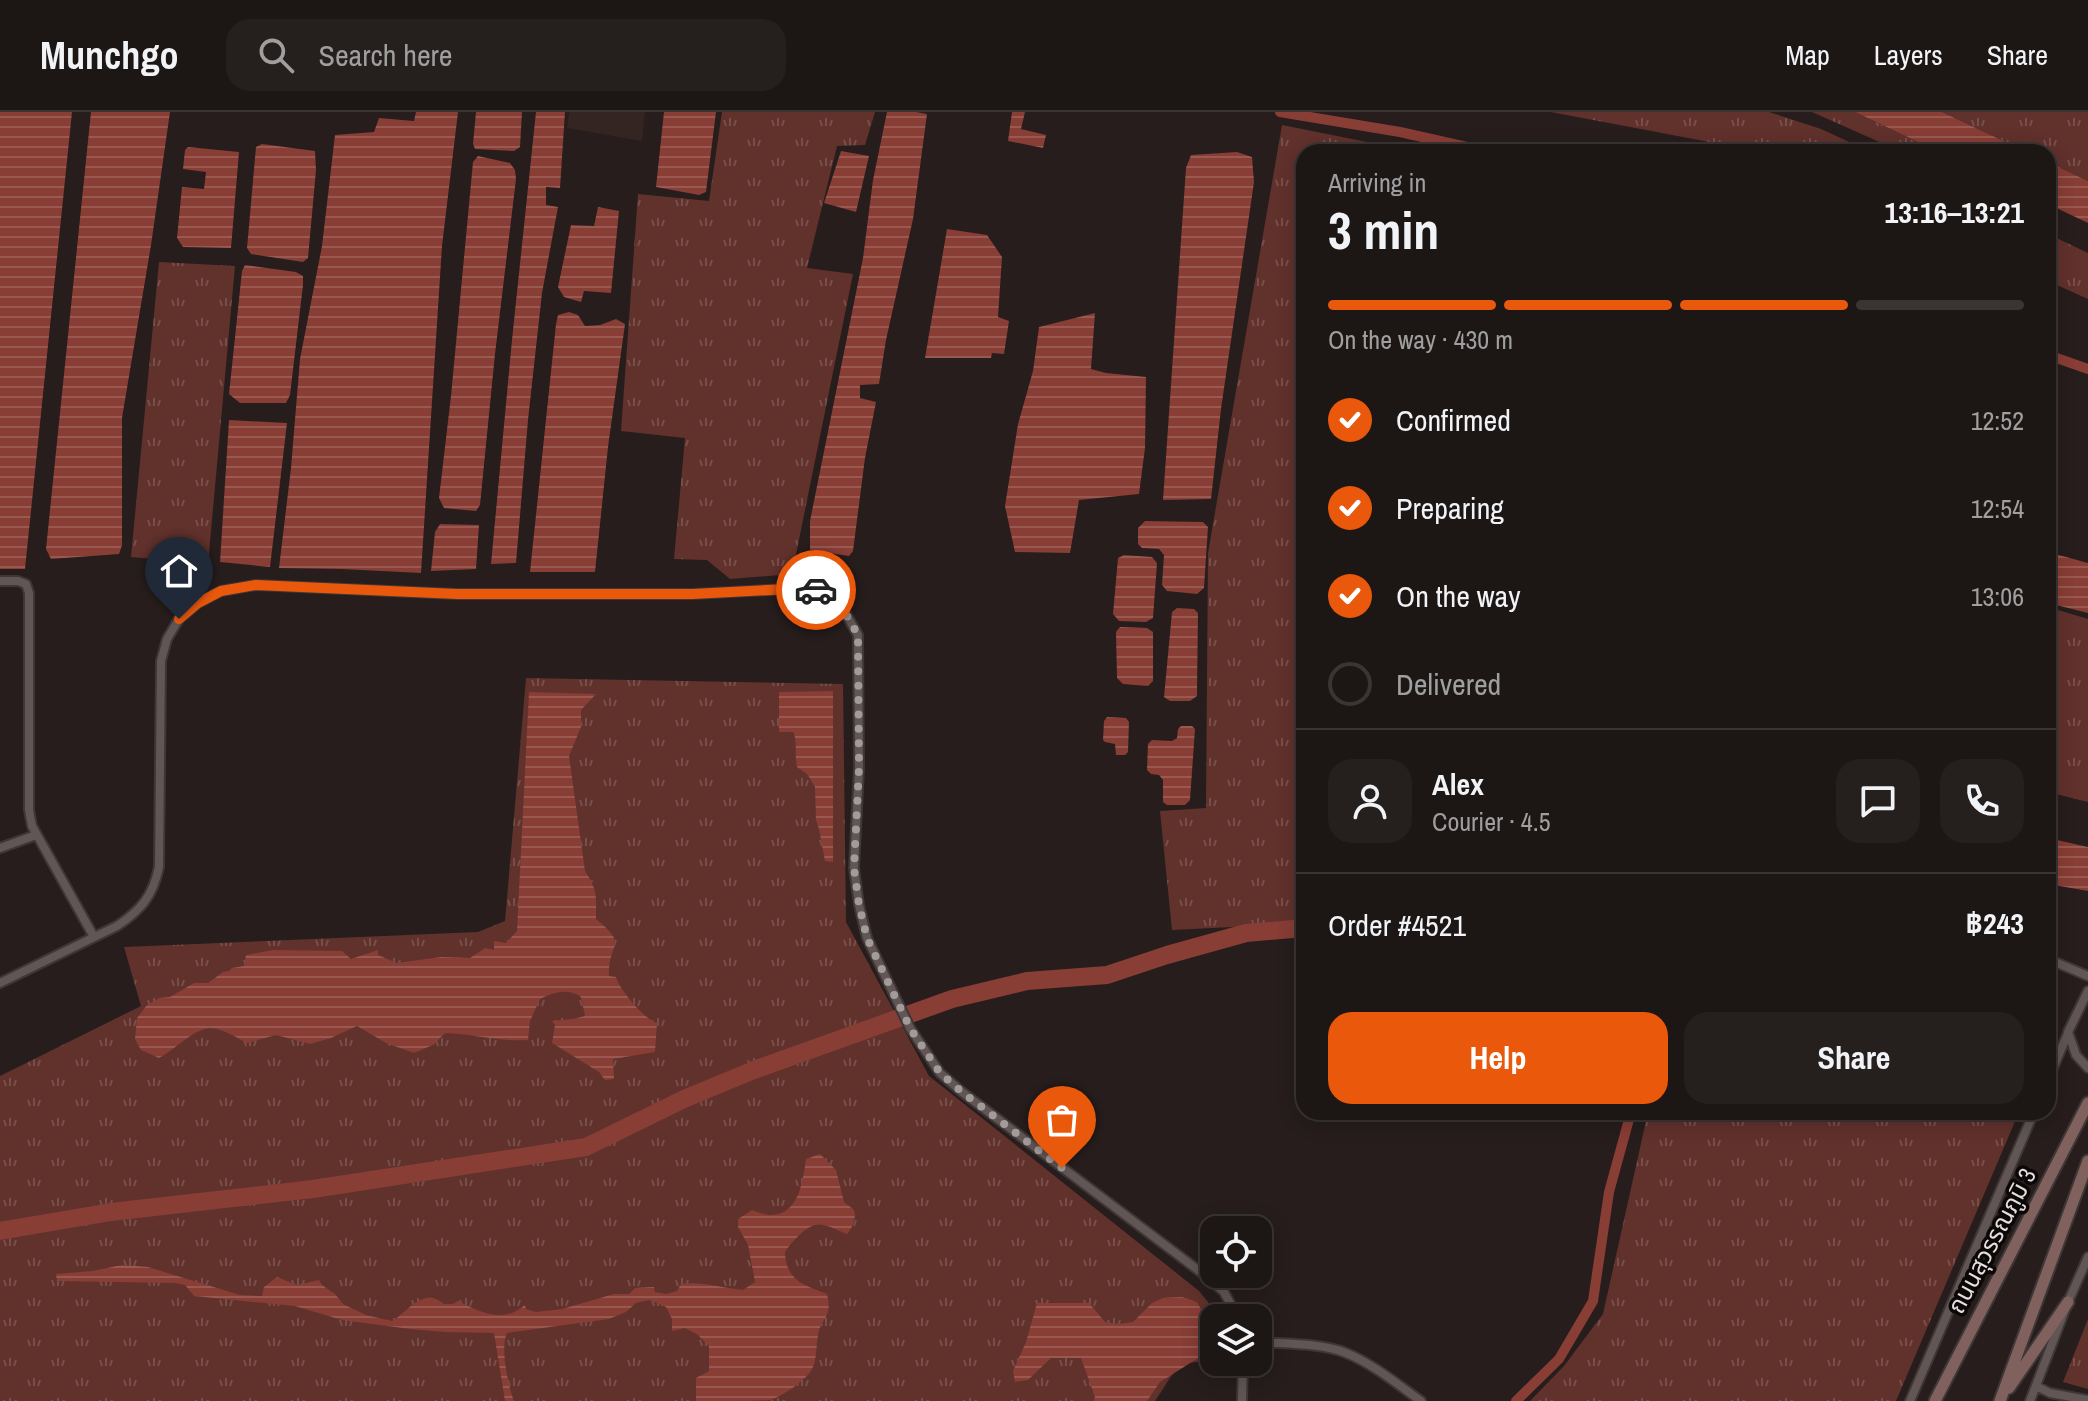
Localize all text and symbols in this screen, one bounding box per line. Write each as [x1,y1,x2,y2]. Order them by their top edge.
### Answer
search box [226,19,786,91]
text: Munchgo [40,30,178,81]
icon: search [254,33,298,77]
text: Search here [318,35,453,75]
text: Map [1785,36,1830,74]
text: Layers [1874,36,1943,74]
text: Share [1987,36,2048,74]
text: Arriving in [1328,165,1426,200]
text: 13:16–13:21 [1885,192,2024,232]
text: 3 min [1328,195,1439,265]
text: On the way · 430 m [1328,322,1513,357]
icon: check [1328,398,1372,442]
text: Confirmed [1396,400,1511,440]
text: 12:52 [1971,403,2024,438]
icon: check [1328,486,1372,530]
text: Preparing [1396,488,1504,528]
text: 12:54 [1971,491,2024,526]
pin [145,537,213,619]
icon: home [157,549,201,593]
courier [776,550,856,630]
icon: car [794,568,838,612]
icon: check [1328,574,1372,618]
text: On the way [1396,576,1520,616]
text: 13:06 [1971,579,2024,614]
text: Delivered [1396,664,1501,704]
button: person [1328,759,1412,843]
button: chat [1836,759,1920,843]
button: phone [1940,759,2024,843]
text: Alex [1432,764,1484,804]
text: Courier · 4.5 [1432,804,1551,839]
text: ฿243 [1966,903,2024,943]
text: Order #4521 [1328,905,1466,945]
button: Help [1328,1012,1668,1104]
button: Share [1684,1012,2024,1104]
pin [1028,1086,1096,1168]
icon: bag [1040,1098,1084,1142]
street label: ถนนสุวรรณภูมิ 3 [1939,1162,2043,1319]
map controls [1200,1216,1272,1376]
button: locate [1200,1216,1272,1288]
button: layers [1200,1304,1272,1376]

